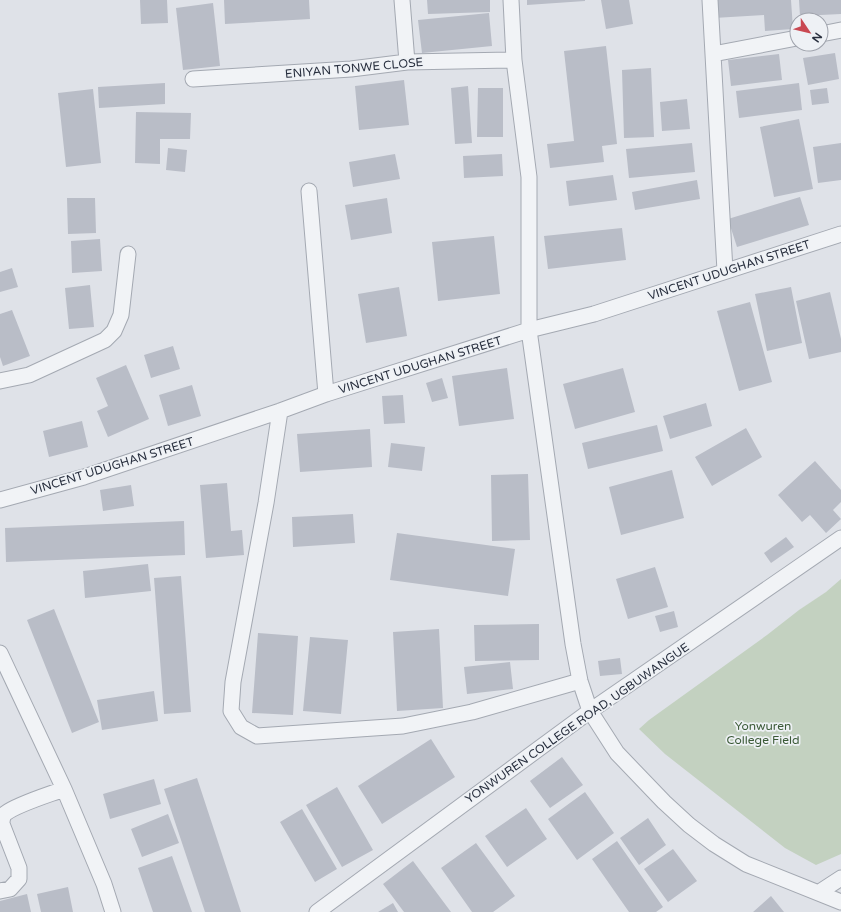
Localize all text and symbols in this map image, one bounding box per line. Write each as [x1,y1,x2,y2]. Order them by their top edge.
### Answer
north arrow [789,12,829,52]
text: N [809,30,825,45]
street label: ENIYAN TONWE CLOSE [284,55,424,81]
street label: VINCENT UDUGHAN STREET [646,237,813,303]
street label: VINCENT UDUGHAN STREET [337,333,504,397]
street label: VINCENT UDUGHAN STREET [29,434,196,498]
street label: YONWUREN COLLEGE ROAD, UGBUWANGUE [462,640,692,806]
park label: Yonwuren College Field [726,719,800,747]

